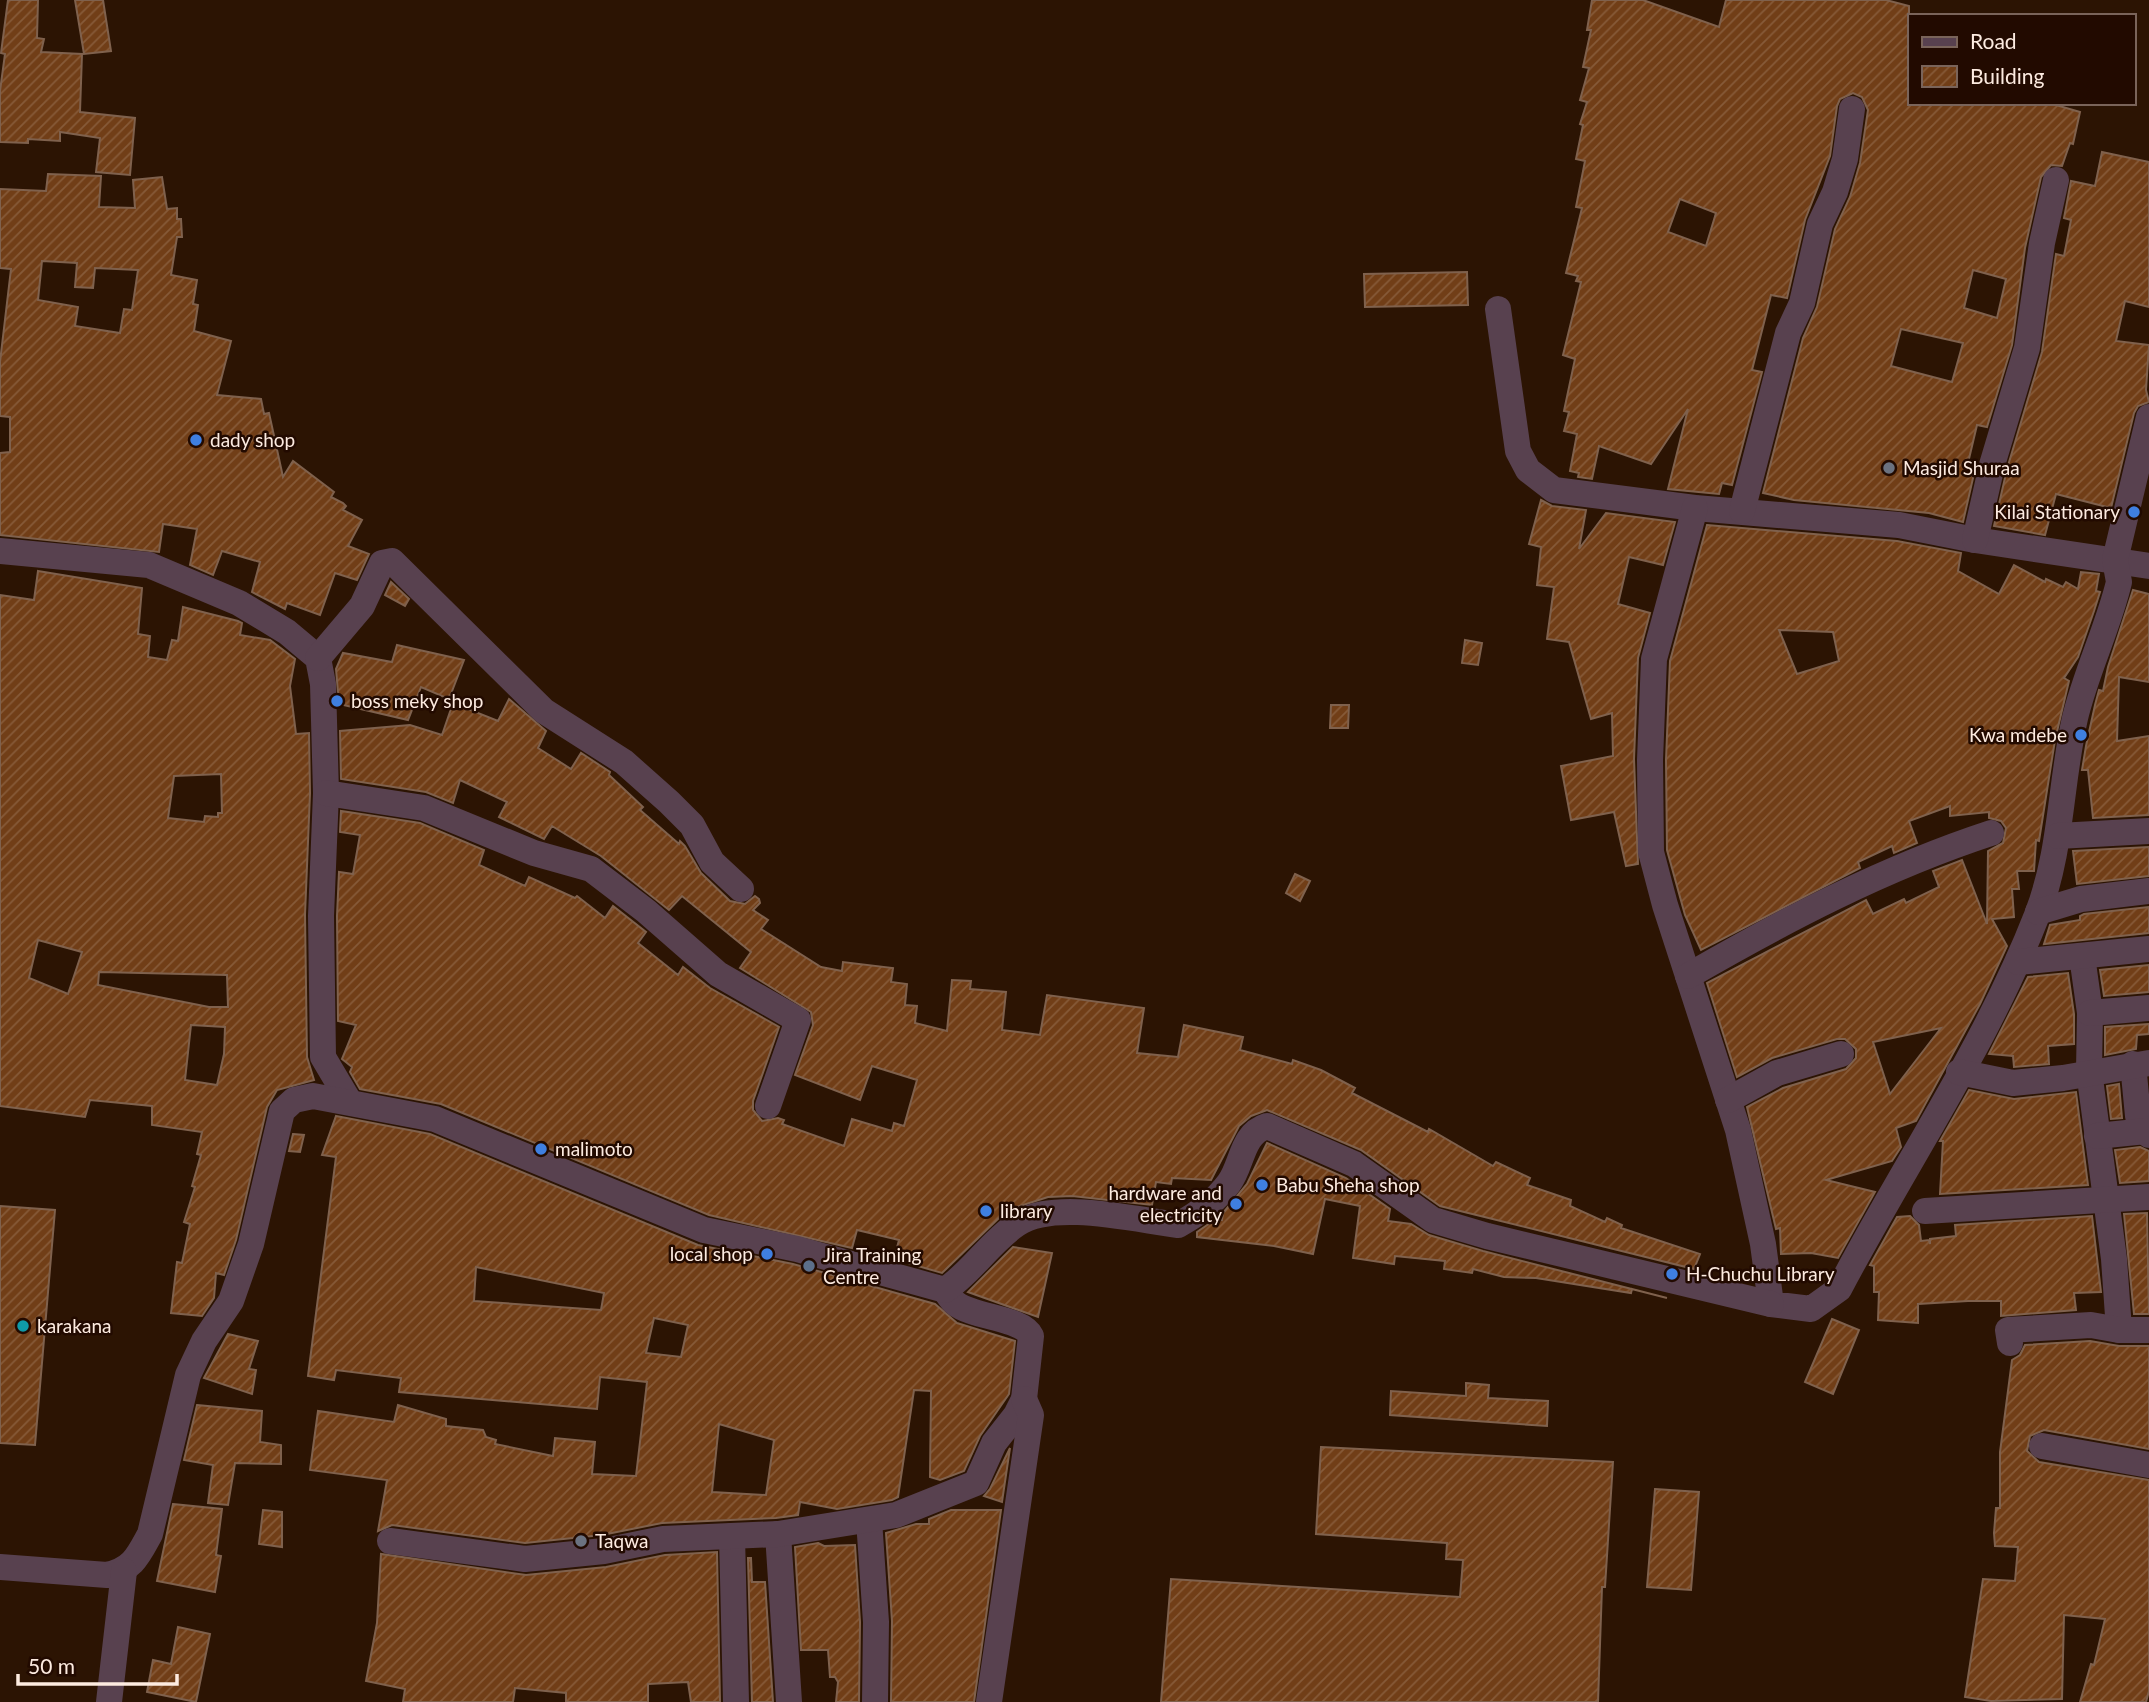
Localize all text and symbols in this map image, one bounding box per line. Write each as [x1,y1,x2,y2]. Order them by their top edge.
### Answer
legend [1908,14,2135,105]
text: Road [1970,28,2017,53]
text: Building [1970,63,2045,88]
place label: dady shop [210,428,295,451]
marker: dady shop [188,432,204,448]
place label: Masjid Shuraa [1903,456,2020,479]
marker: Masjid Shuraa [1881,460,1897,476]
place label: Kilai Stationary [1994,500,2120,523]
marker: Kilai Stationary [2126,504,2142,520]
place label: boss meky shop [351,689,484,712]
marker: boss meky shop [329,693,345,709]
place label: Kwa mdebe [1969,723,2067,746]
marker: Kwa mdebe [2073,727,2089,743]
place label: malimoto [555,1137,633,1160]
marker: malimoto [533,1141,549,1157]
place label: Babu Sheha shop [1276,1173,1420,1196]
marker: Babu Sheha shop [1254,1177,1270,1193]
place label: hardware and electricity [1108,1181,1222,1226]
marker: hardware and electricity [1228,1196,1244,1212]
place label: library [1000,1199,1053,1222]
marker: library [978,1203,994,1219]
place label: local shop [670,1242,753,1265]
place label: Jira Training Centre [823,1243,922,1288]
marker: local shop [759,1246,775,1262]
marker: Jira Training Centre [801,1258,817,1274]
place label: H-Chuchu Library [1686,1262,1835,1285]
marker: H-Chuchu Library [1664,1266,1680,1282]
place label: karakana [37,1314,111,1337]
marker: karakana [15,1318,31,1334]
place label: Taqwa [595,1529,648,1552]
marker: Taqwa [573,1533,589,1549]
scale bar [18,1642,177,1686]
text: 50 m [28,1653,75,1678]

